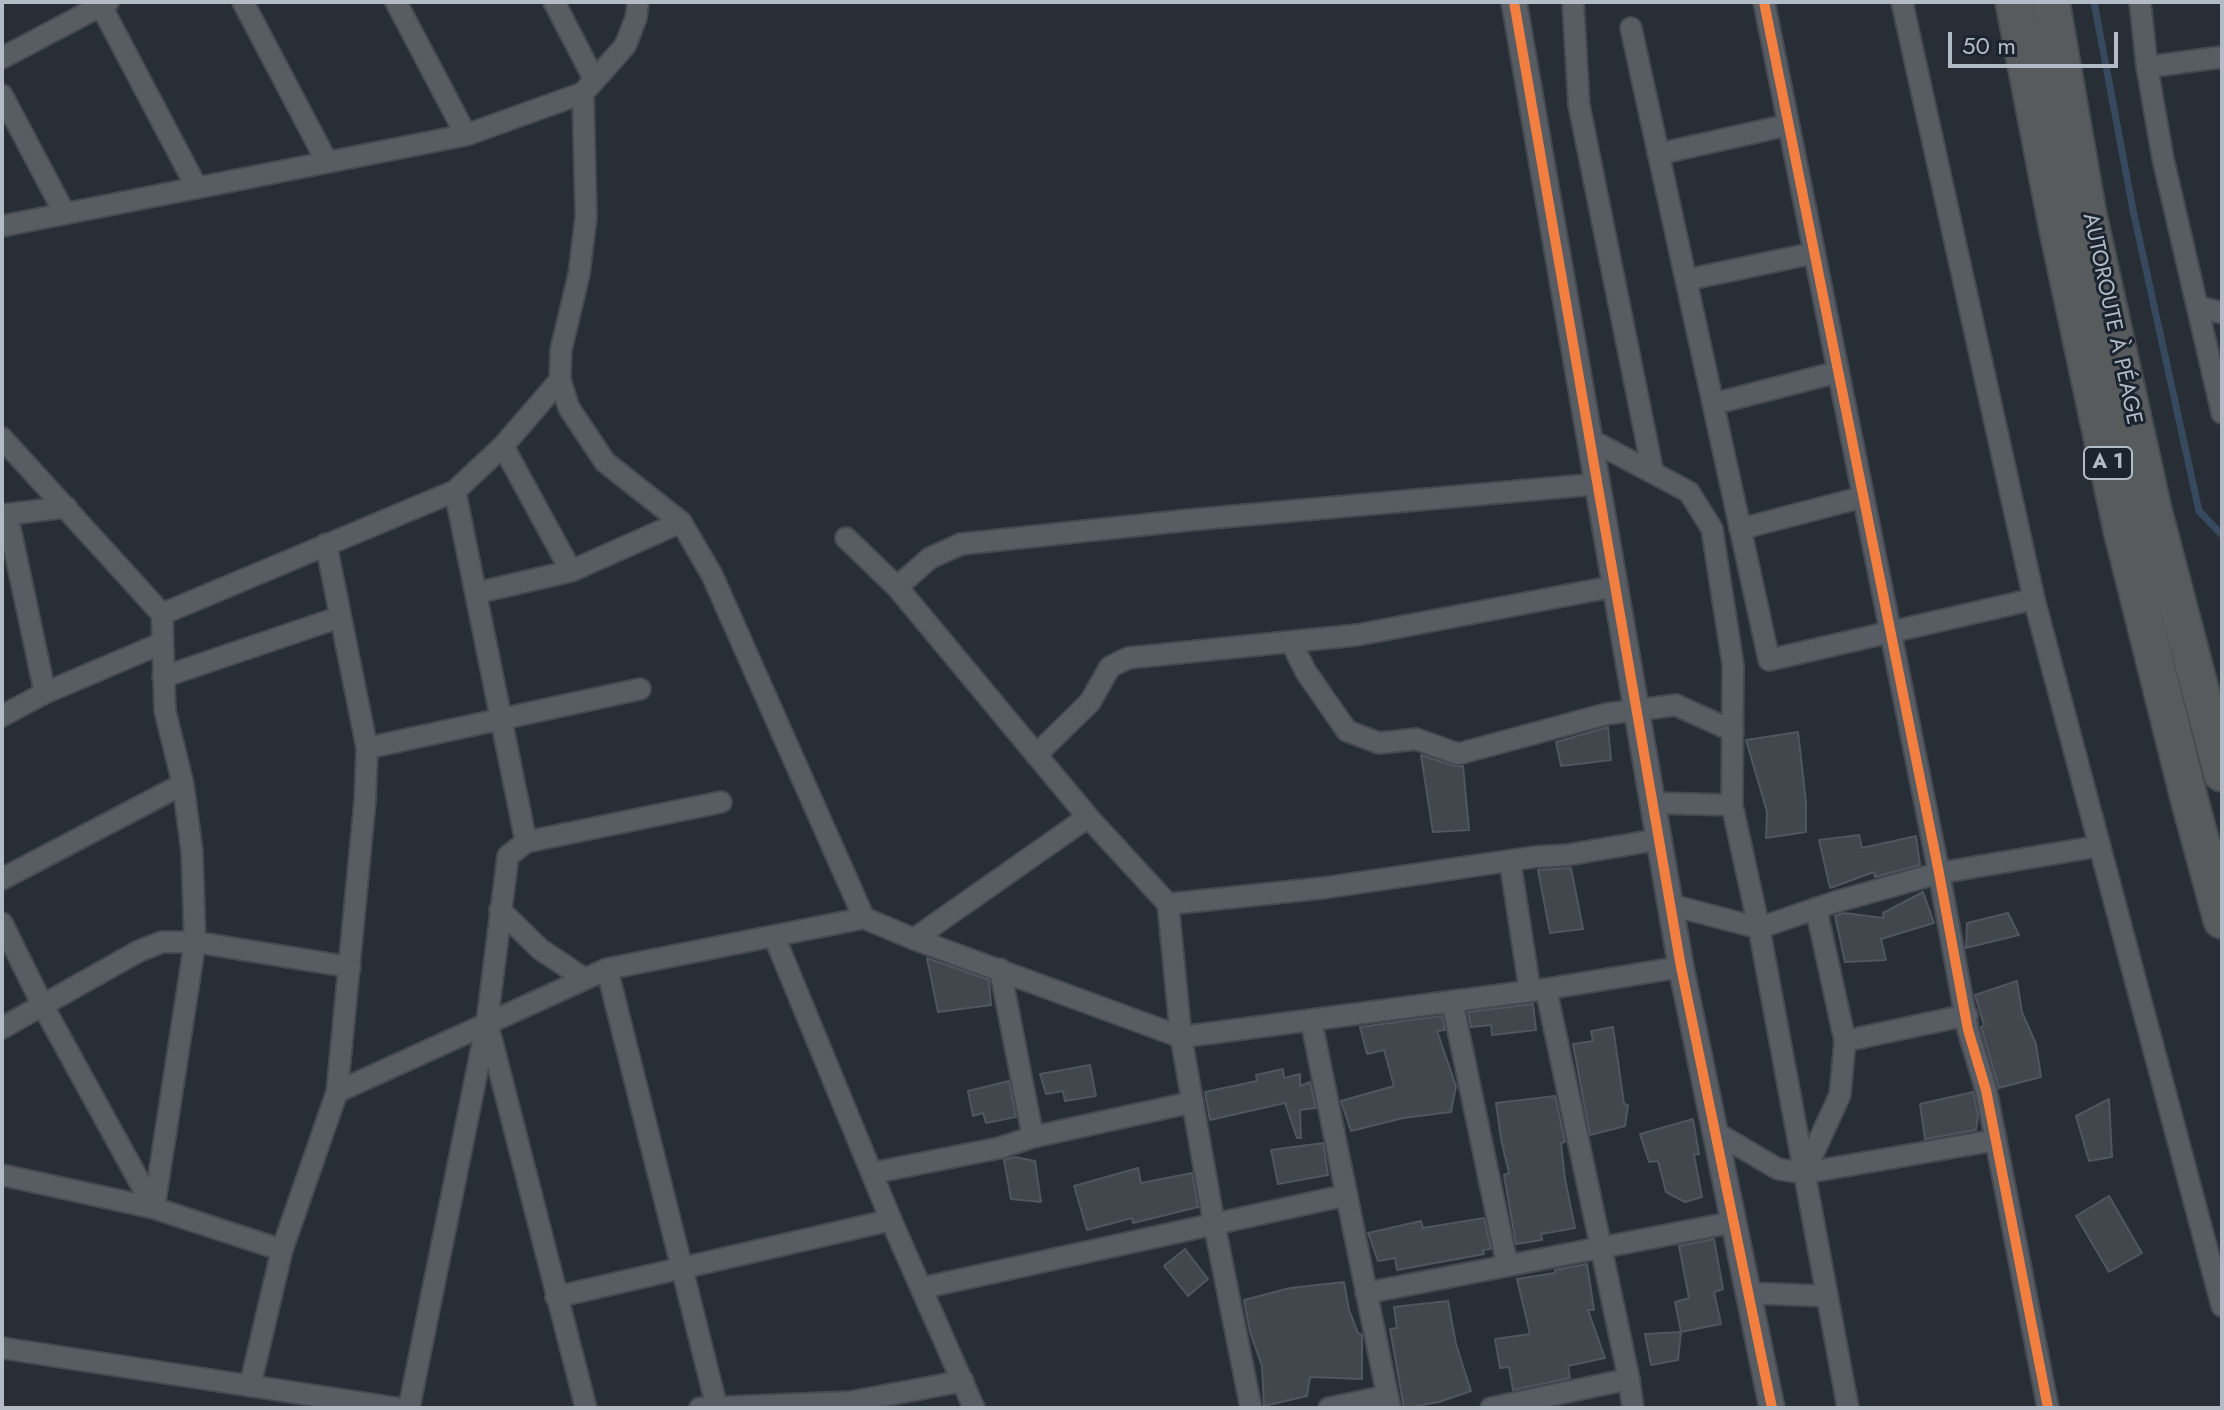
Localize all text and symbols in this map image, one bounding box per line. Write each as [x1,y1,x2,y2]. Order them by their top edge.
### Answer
scale bar [1952,16,2122,66]
text: 50 m [1962,28,2016,63]
street label: AUTOROUTE À PÉAGE [2076,211,2146,427]
road number: A 1 [2084,447,2132,479]

